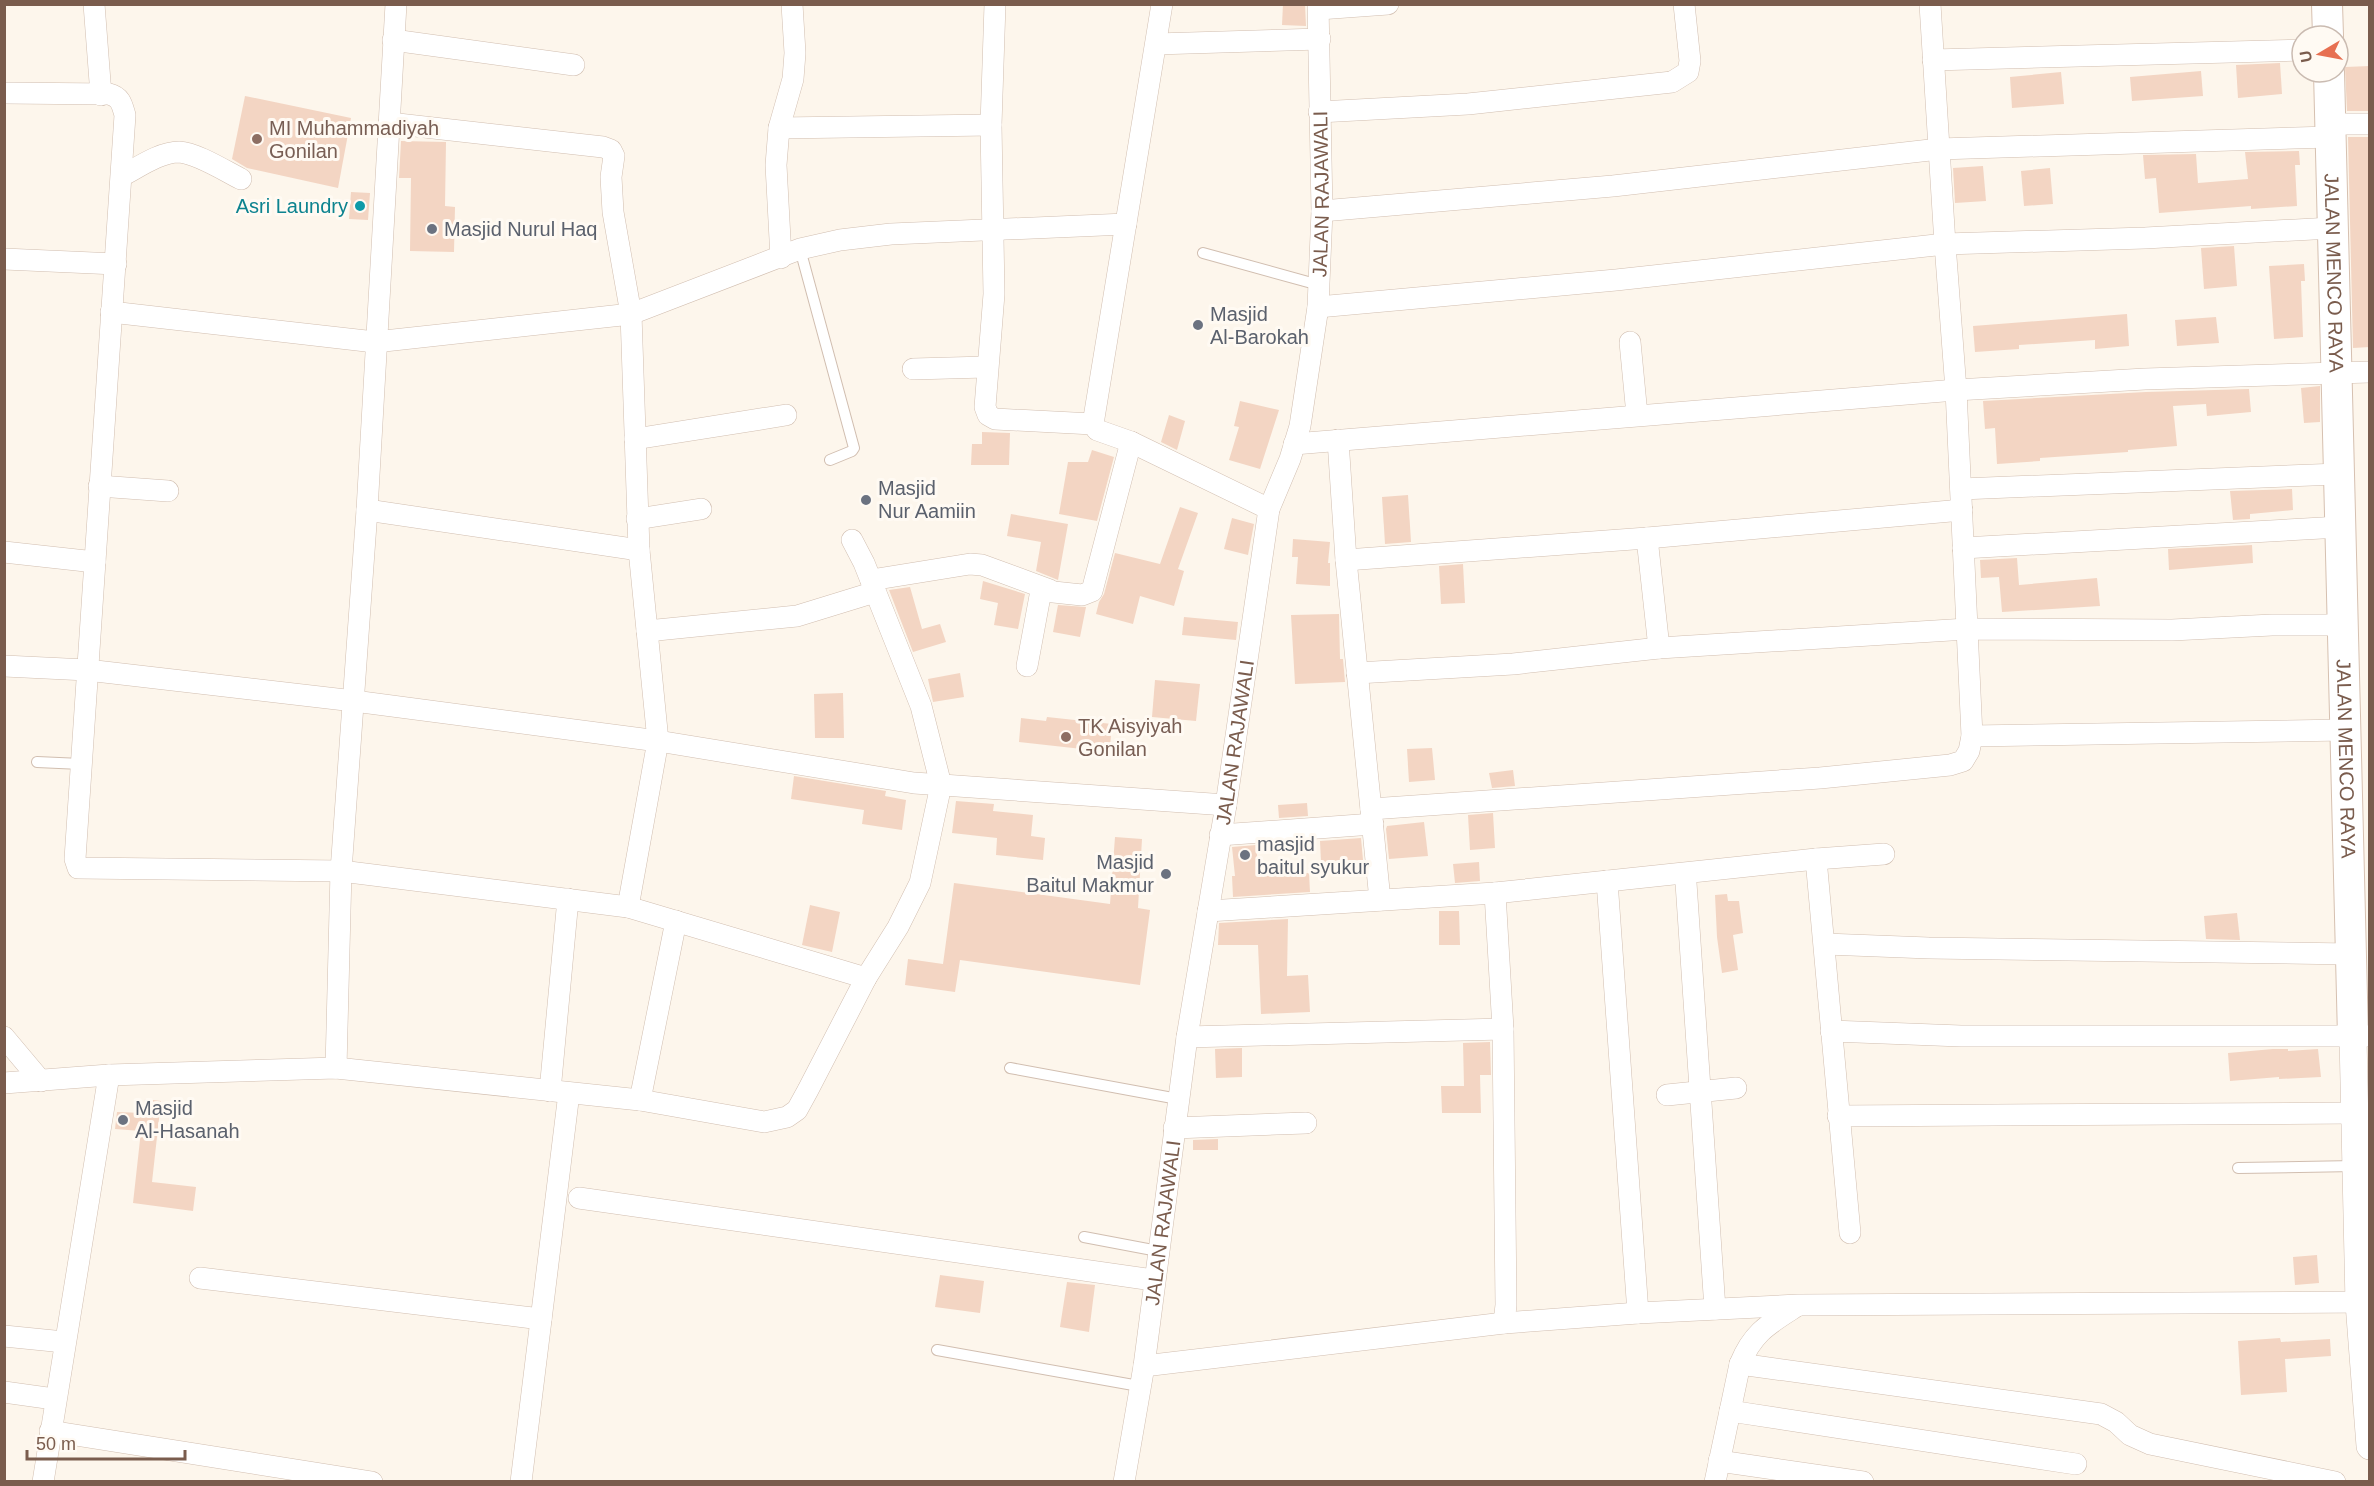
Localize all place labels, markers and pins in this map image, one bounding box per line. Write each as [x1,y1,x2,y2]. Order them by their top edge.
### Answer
place label: MI Muhammadiyah Gonilan [269,117,439,162]
marker: MI Muhammadiyah Gonilan [250,132,264,146]
place label: Asri Laundry [236,195,348,217]
marker: Asri Laundry [353,199,367,213]
place label: Masjid Nurul Haq [444,218,597,240]
marker: Masjid Nurul Haq [425,222,439,236]
place label: Masjid Al-Barokah [1210,303,1309,348]
marker: Masjid Al-Barokah [1191,318,1205,332]
place label: Masjid Nur Aamiin [878,477,976,522]
marker: Masjid Nur Aamiin [859,493,873,507]
place label: TK Aisyiyah Gonilan [1078,715,1182,760]
marker: TK Aisyiyah Gonilan [1059,730,1073,744]
place label: masjid baitul syukur [1257,833,1370,878]
marker: masjid baitul syukur [1238,848,1252,862]
place label: Masjid Baitul Makmur [1026,851,1154,896]
marker: Masjid Baitul Makmur [1159,867,1173,881]
place label: Masjid Al-Hasanah [135,1097,240,1142]
marker: Masjid Al-Hasanah [116,1113,130,1127]

